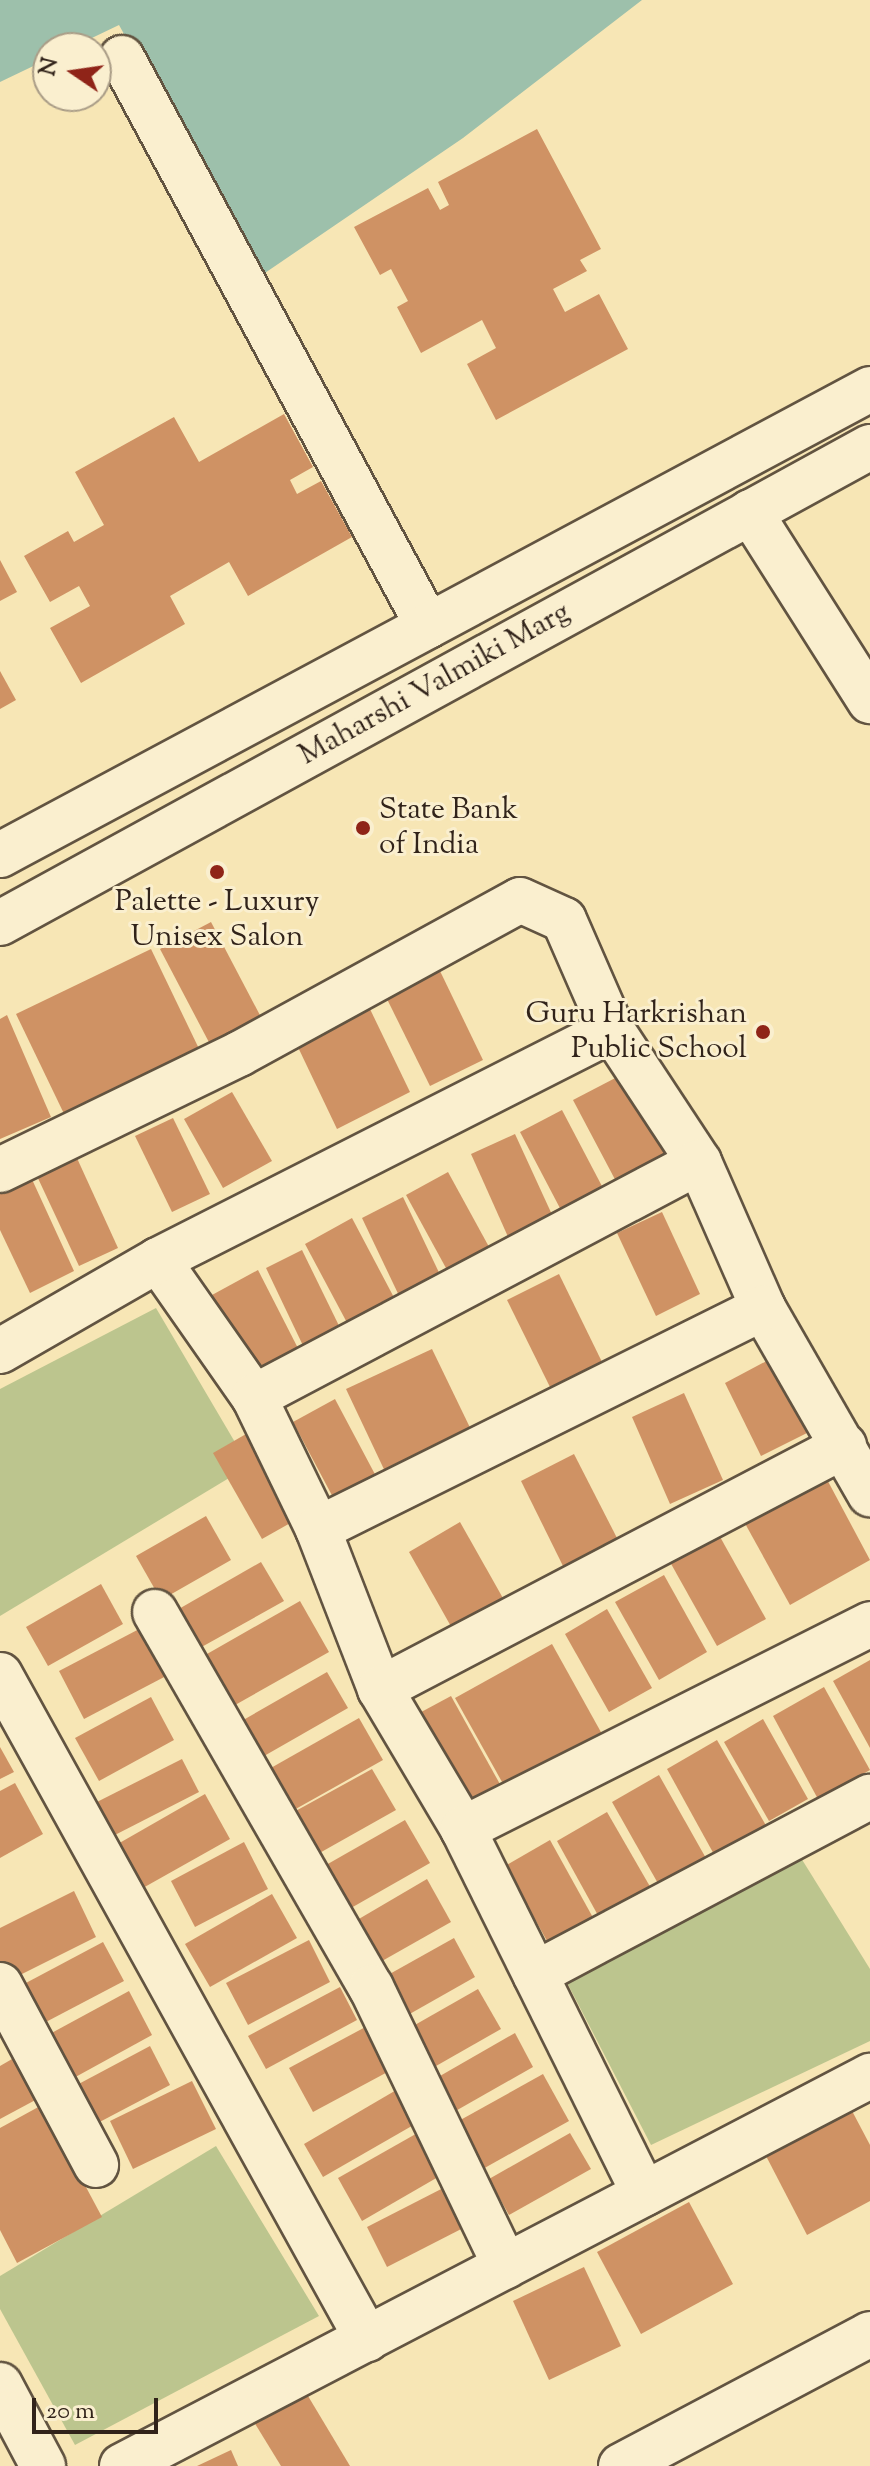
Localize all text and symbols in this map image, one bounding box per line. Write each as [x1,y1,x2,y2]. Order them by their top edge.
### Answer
north arrow [32,32,112,112]
text: N [33,55,68,79]
street label: Maharshi Valmiki Marg [293,596,577,774]
place label: State Bank of India [379,793,518,864]
marker: State Bank of India [354,819,372,837]
marker: Palette - Luxury Unisex Salon [208,863,226,881]
place label: Palette - Luxury Unisex Salon [115,885,319,956]
place label: Guru Harkrishan Public School [526,997,747,1068]
marker: Guru Harkrishan Public School [754,1023,772,1041]
scale bar [36,2382,162,2432]
text: 20 m [46,2395,95,2429]

